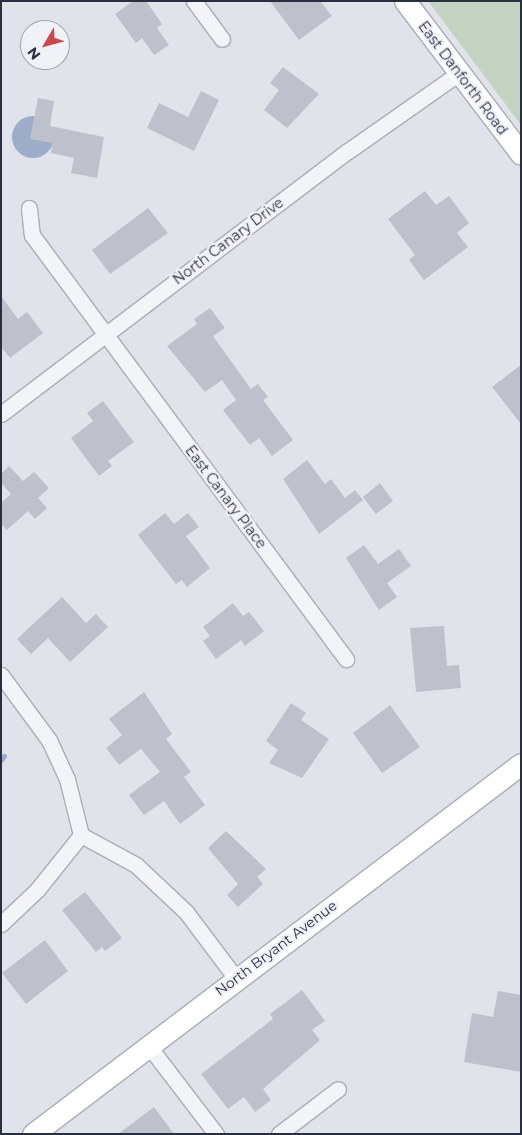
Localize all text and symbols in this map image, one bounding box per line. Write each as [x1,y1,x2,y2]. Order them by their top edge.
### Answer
street label: East Danforth Road [415,18,511,138]
north arrow [20,20,70,70]
text: N [23,43,44,63]
street label: North Canary Drive [169,194,287,288]
street label: East Canary Place [182,442,270,552]
street label: North Bryant Avenue [212,897,340,999]

